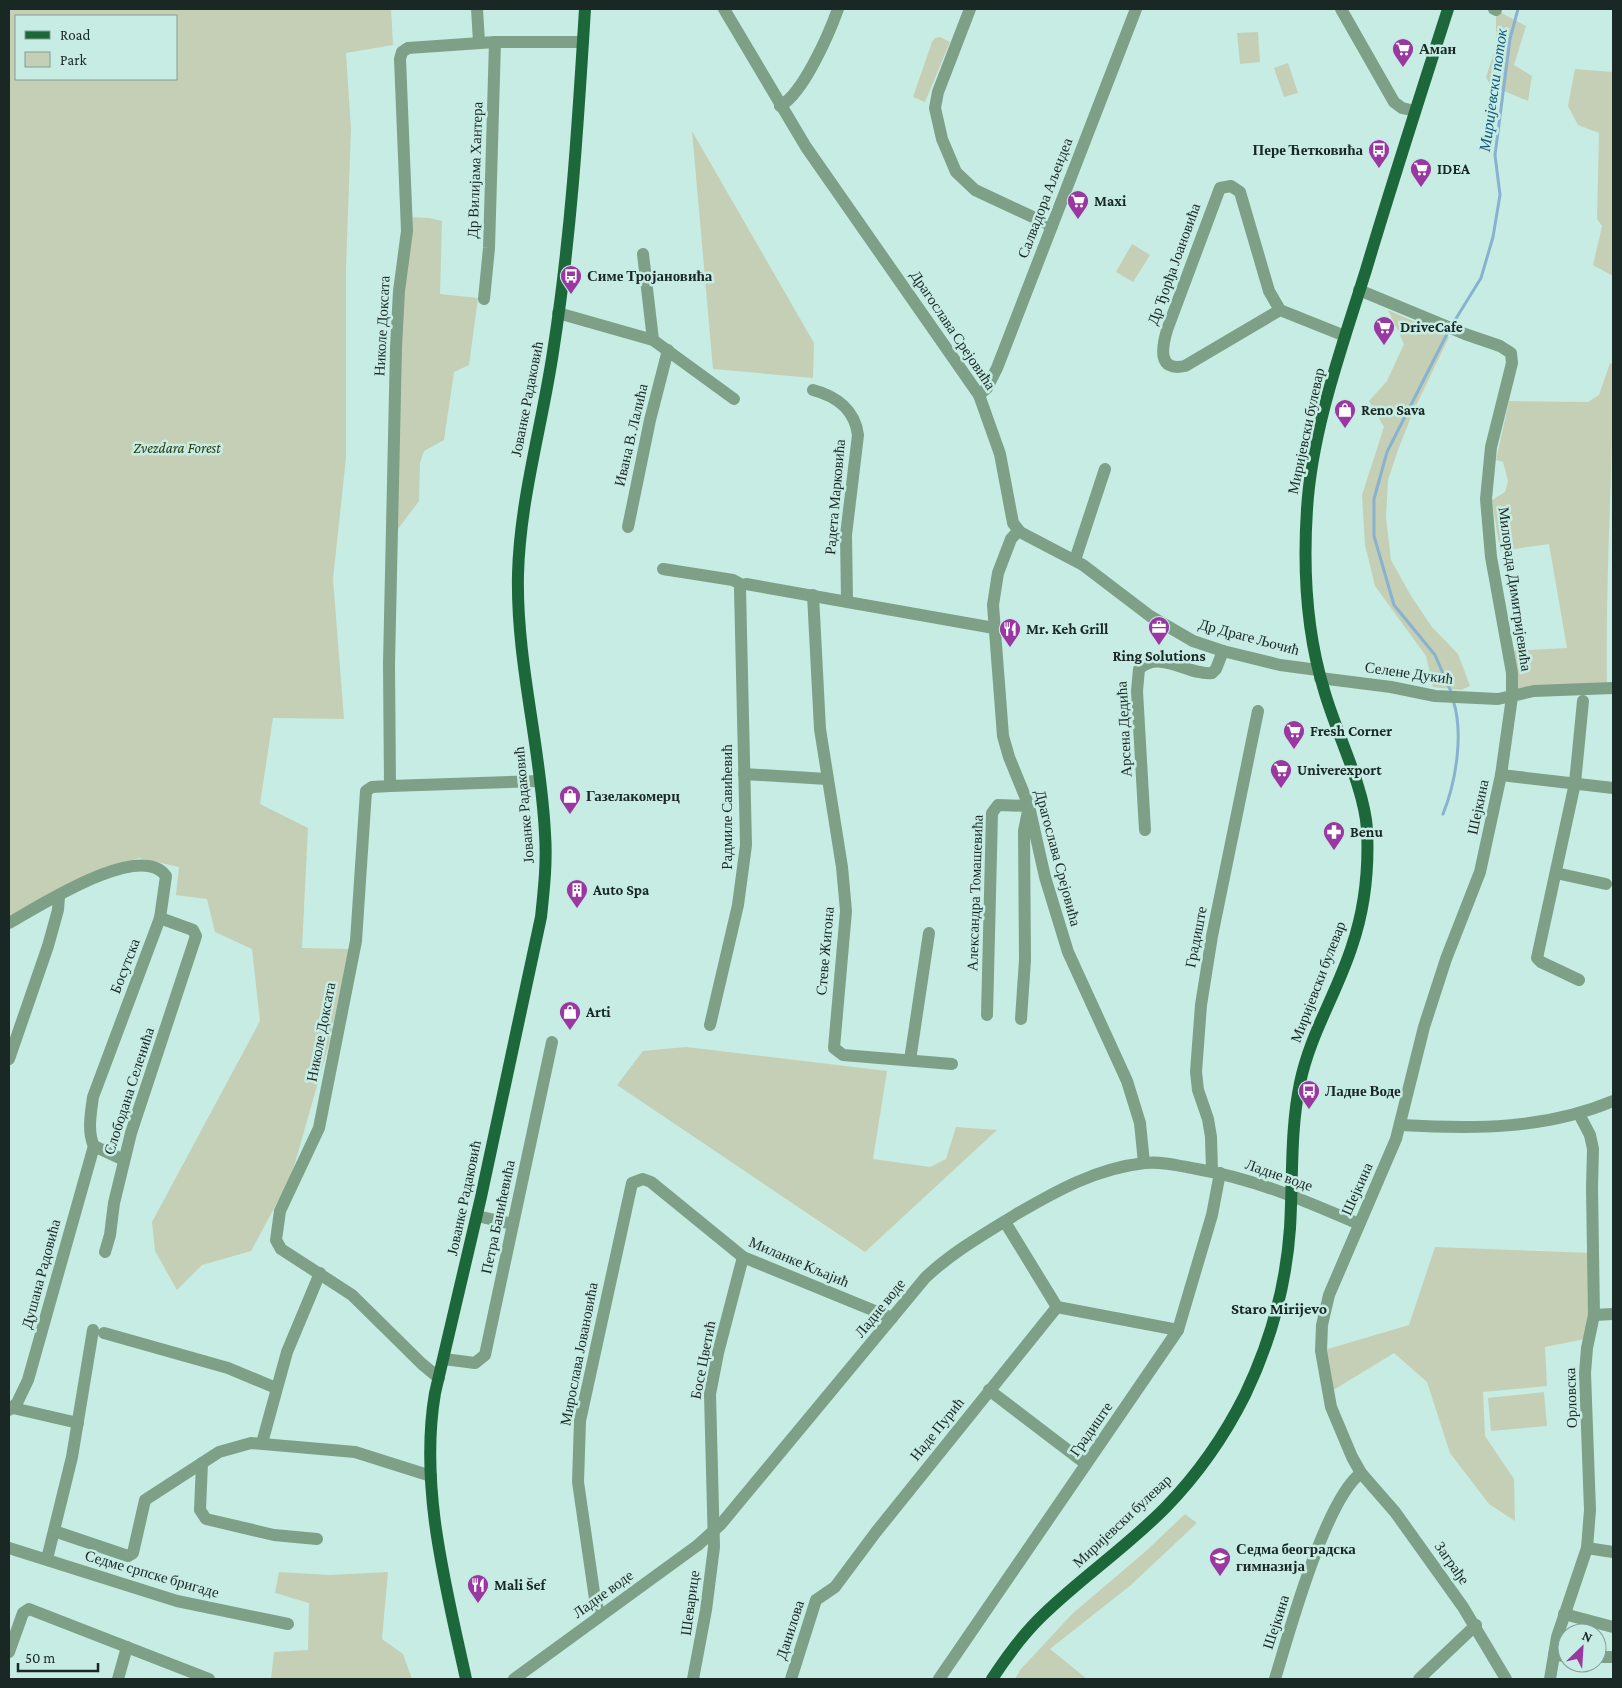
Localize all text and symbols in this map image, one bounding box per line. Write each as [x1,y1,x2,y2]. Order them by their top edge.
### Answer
legend [15,15,178,80]
text: Road [60,27,91,43]
water label: Миријевски поток [1476,27,1511,154]
supermarket icon: Аман [1391,37,1415,68]
place label: Аман [1419,41,1456,57]
text: Park [60,52,87,68]
street label: Др Вилијама Хантера [465,101,485,239]
street label: Салвадора Аљендеа [1015,135,1075,260]
bus stop icon: Пере Ћетковића [1367,138,1391,169]
place label: Пере Ћетковића [1253,142,1364,158]
supermarket icon: IDEA [1409,157,1433,188]
place label: IDEA [1437,161,1471,177]
supermarket icon: Maxi [1066,189,1090,220]
place label: Maxi [1094,193,1127,209]
street label: Др Ђорђа Јоановића [1145,201,1204,327]
bus stop icon: Симе Тројановића [559,264,583,295]
street label: Драгослава Срејовића [907,267,999,393]
place label: Симе Тројановића [587,268,713,284]
street label: Николе Доксата [371,275,393,377]
supermarket icon: DriveCafe [1372,315,1396,346]
place label: DriveCafe [1400,319,1463,335]
street label: Јованке Радаковић [508,339,546,458]
street label: Миријевски булевар [1285,366,1327,496]
street label: Ивана В. Лалића [611,382,651,488]
shop icon: Reno Sava [1333,398,1357,429]
place label: Reno Sava [1361,402,1426,418]
street label: Радета Марковића [822,438,848,556]
park label: Zvezdara Forest [133,440,221,456]
street label: Милорада Димитријевића [1496,506,1535,673]
office icon: Ring Solutions [1147,615,1171,646]
street label: Др Драге Љочић [1197,616,1302,658]
restaurant icon: Mr. Keh Grill [998,617,1022,648]
place label: Mr. Keh Grill [1026,621,1109,637]
place label: Ring Solutions [1112,648,1206,664]
street label: Селене Дукић [1364,659,1455,687]
street label: Арсена Дедића [1113,680,1135,777]
supermarket icon: Fresh Corner [1282,719,1306,750]
place label: Fresh Corner [1310,723,1392,739]
street label: Радмиле Савићевић [719,744,735,870]
street label: Јованке Радаковић [511,745,537,864]
supermarket icon: Univerexport [1269,758,1293,789]
place label: Univerexport [1297,762,1382,778]
street label: Шејкина [1464,778,1492,836]
shop icon: Газелакомерц [558,784,582,815]
place label: Газелакомерц [586,788,680,804]
street label: Драгослава Срејовића [1032,788,1084,928]
street label: Александра Томашевића [964,814,986,972]
pharmacy icon: Benu [1322,820,1346,851]
place label: Benu [1350,824,1383,840]
building icon: Auto Spa [565,878,589,909]
place label: Auto Spa [592,882,650,898]
street label: Градиште [1182,905,1210,969]
street label: Стеве Жигона [813,906,837,996]
street label: Миријевски булевар [1287,919,1349,1045]
street label: Босутска [107,936,143,996]
street label: Николе Доксата [304,981,339,1083]
shop icon: Arti [558,1000,582,1031]
place label: Arti [585,1004,611,1020]
street label: Слободана Селенића [101,1025,157,1157]
bus stop icon: Ладне Воде [1297,1079,1321,1110]
place label: Ладне Воде [1325,1083,1401,1099]
street label: Јованке Радаковић [444,1139,484,1257]
street label: Ладне воде [1243,1156,1315,1194]
street label: Петра Банићевића [478,1158,518,1275]
street label: Шејкина [1338,1160,1376,1218]
street label: Душана Радовића [19,1217,63,1331]
street label: Миланке Кљајић [747,1234,852,1290]
street label: Ладне воде [852,1275,909,1340]
street label: Мирослава Јовановића [557,1281,601,1427]
district label: Staro Mirijevo [1231,1300,1327,1318]
street label: Босе Цветић [688,1319,719,1400]
street label: Орловска [1562,1367,1580,1429]
street label: Наде Пурић [907,1394,967,1464]
street label: Градиште [1067,1399,1116,1459]
street label: Миријевски булевар [1070,1471,1174,1571]
street label: Заграђе [1432,1539,1473,1588]
place label: Седма београдска гимназија [1236,1541,1356,1574]
school or university icon: Седма београдска гимназија [1208,1546,1232,1577]
street label: Седме српске бригаде [83,1547,221,1601]
street label: Ладне воде [570,1567,636,1621]
street label: Шеварице [678,1569,703,1637]
restaurant icon: Mali Šef [466,1573,490,1604]
place label: Mali Šef [494,1577,546,1593]
street label: Шејкина [1260,1593,1292,1651]
street label: Данилова [773,1598,807,1662]
north arrow [1557,1623,1607,1673]
text: N [1580,1627,1596,1646]
scale bar [18,1640,98,1672]
text: 50 m [25,1650,55,1666]

